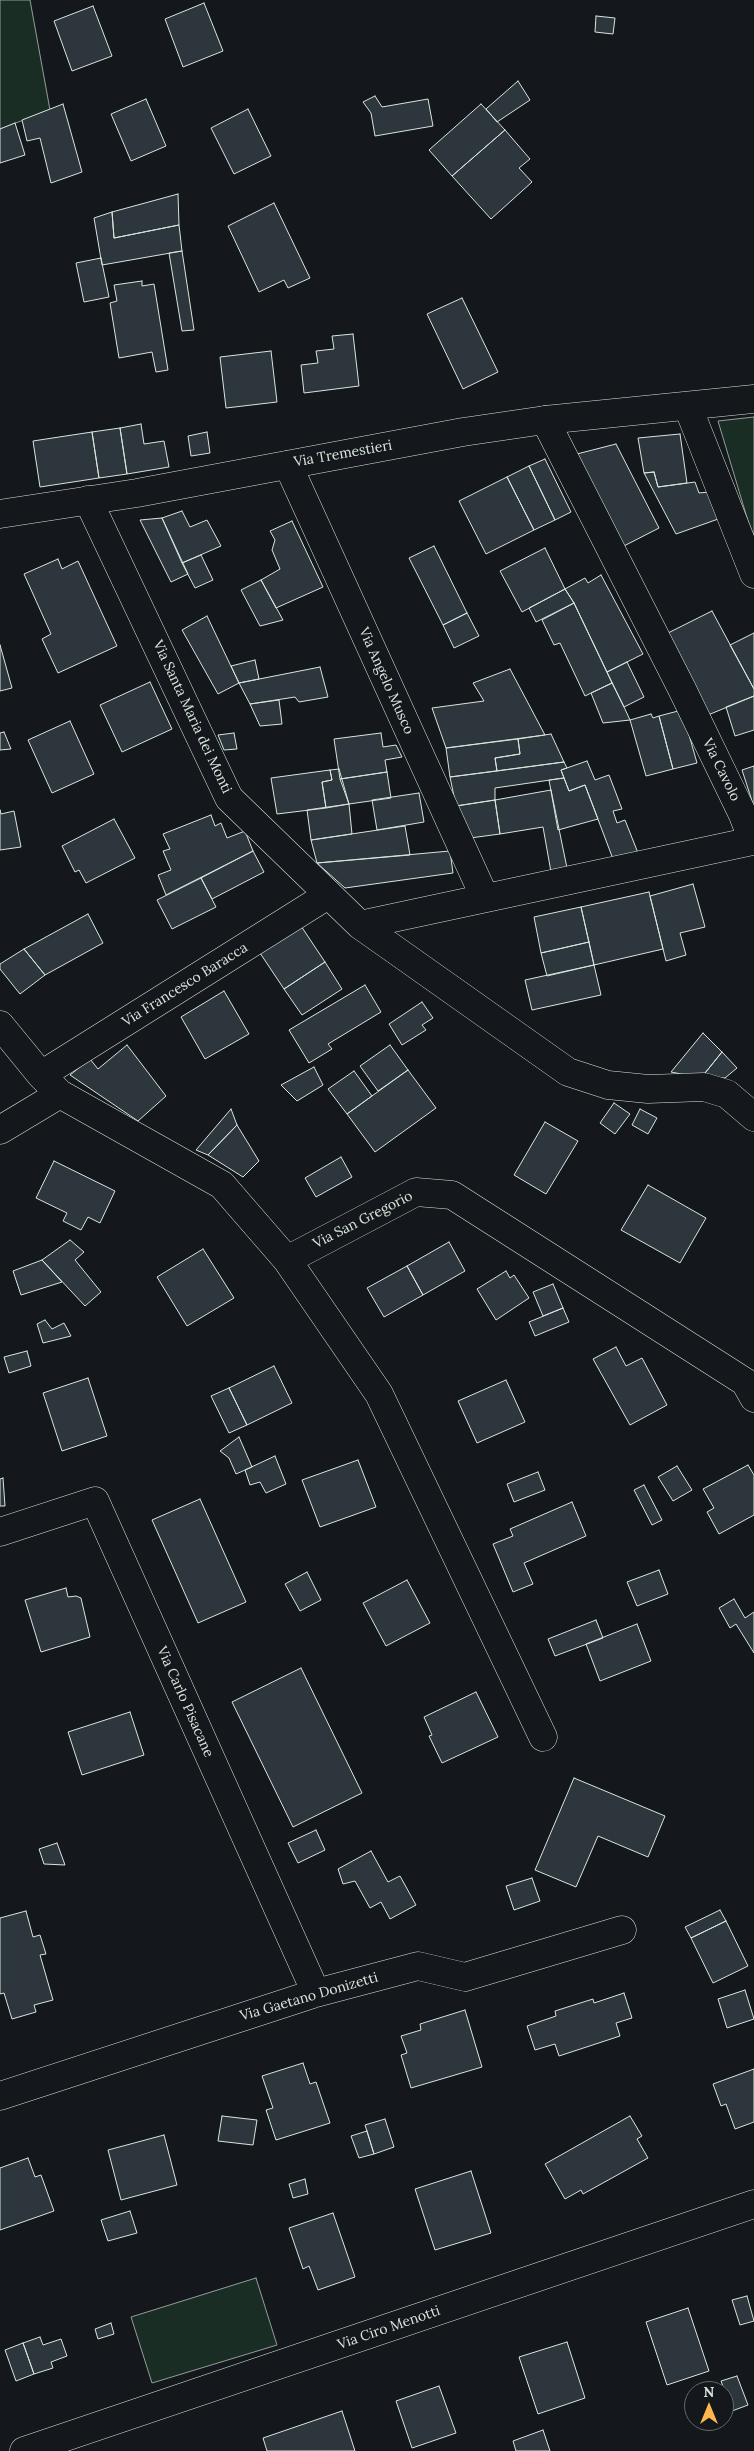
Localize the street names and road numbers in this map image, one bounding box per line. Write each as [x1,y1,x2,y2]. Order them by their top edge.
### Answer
street label: Via Tremestieri [292,437,394,471]
street label: Via Angelo Musco [355,625,417,737]
street label: Via Santa Maria dei Monti [149,638,235,796]
street label: Via Cavolo [699,736,743,804]
street label: Via Francesco Baracca [119,940,251,1030]
street label: Via San Gregorio [310,1188,416,1252]
street label: Via Carlo Pisacane [153,1644,217,1760]
street label: Via Gaetano Donizetti [238,1969,380,2025]
street label: Via Ciro Menotti [336,2303,442,2353]

